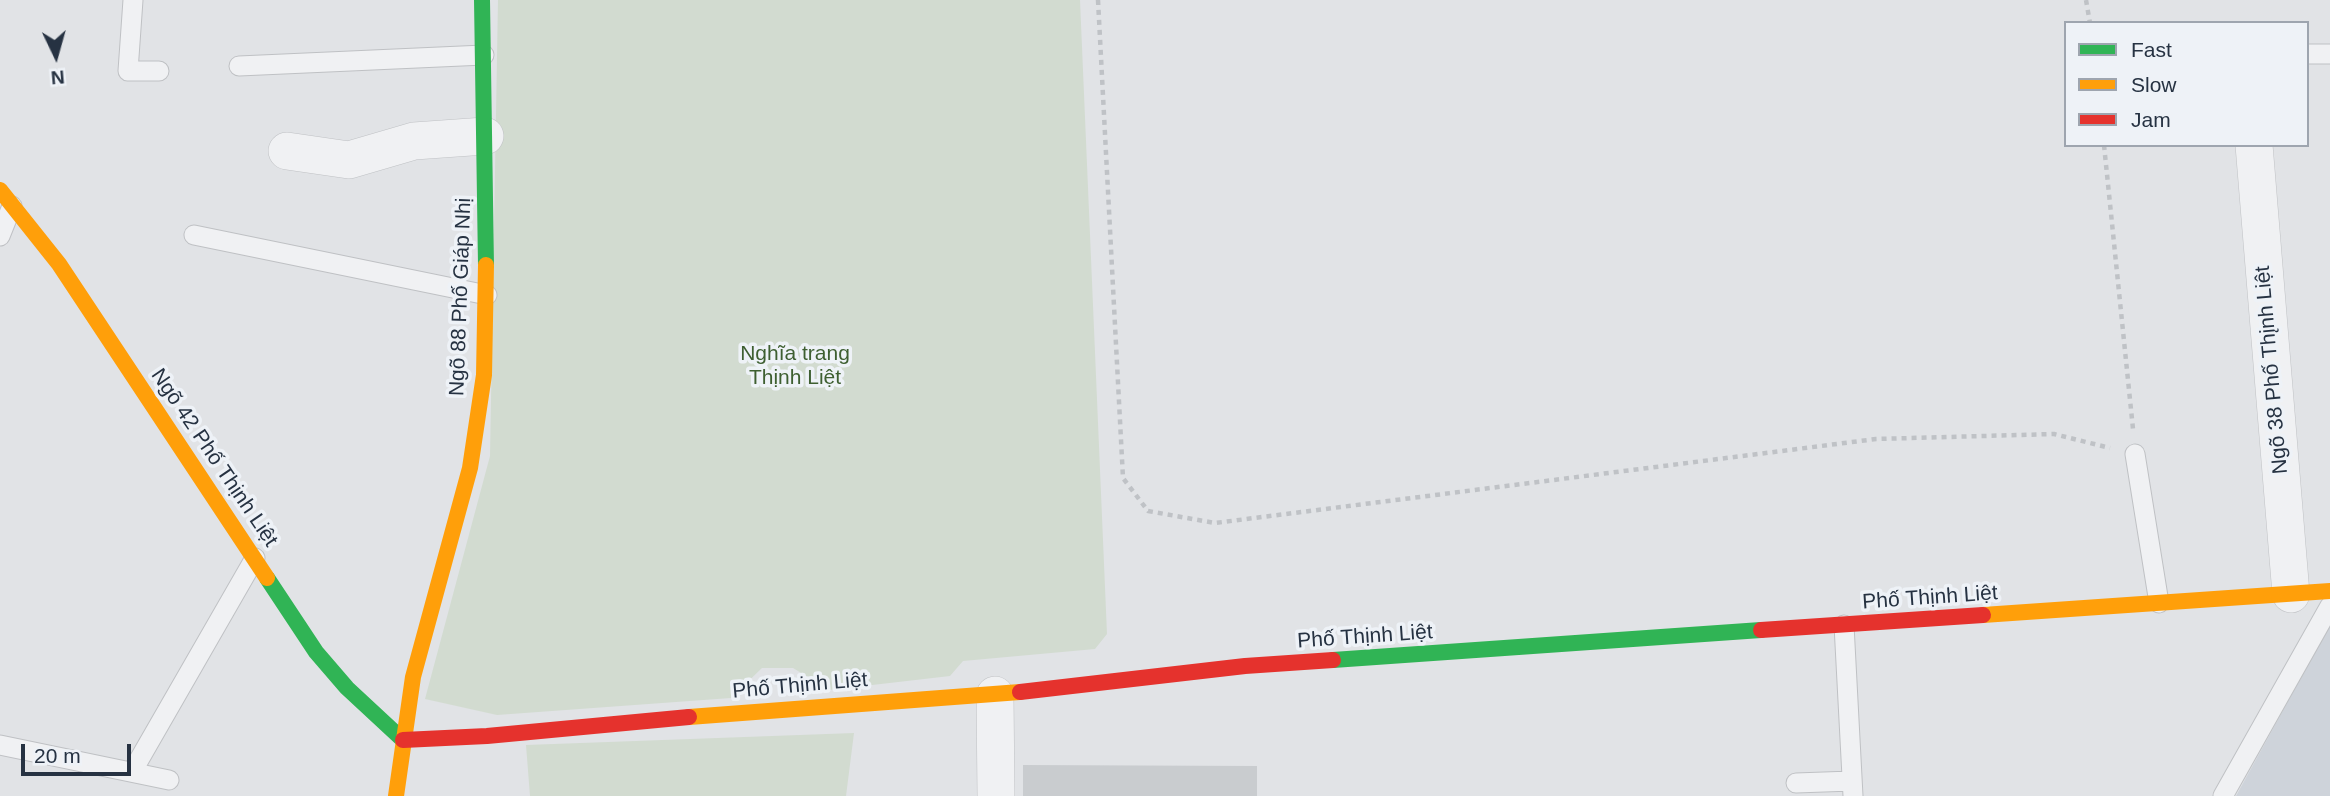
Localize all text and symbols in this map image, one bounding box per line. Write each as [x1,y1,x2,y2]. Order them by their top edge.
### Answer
north arrow [21,21,91,91]
legend [2064,21,2309,147]
text: Fast [2131,38,2172,61]
text: N [50,66,66,88]
text: Slow [2131,73,2177,96]
text: Jam [2131,108,2171,131]
street label: Ngõ 88 Phố Giáp Nhị [445,197,477,397]
street label: Ngõ 38 Phố Thįnh Liệt [2250,265,2294,475]
park label: Nghĩa trang Thịnh Liệt [740,341,850,391]
street label: Ngõ 42 Phố Thịnh Liệt [145,364,283,552]
street label: Phố Thịnh Liệt [1862,581,1998,615]
street label: Phố Thịnh Liệt [1297,620,1433,654]
street label: Phố Thịnh Liệt [731,668,869,704]
scale bar [24,730,135,774]
text: 20 m [34,744,81,767]

